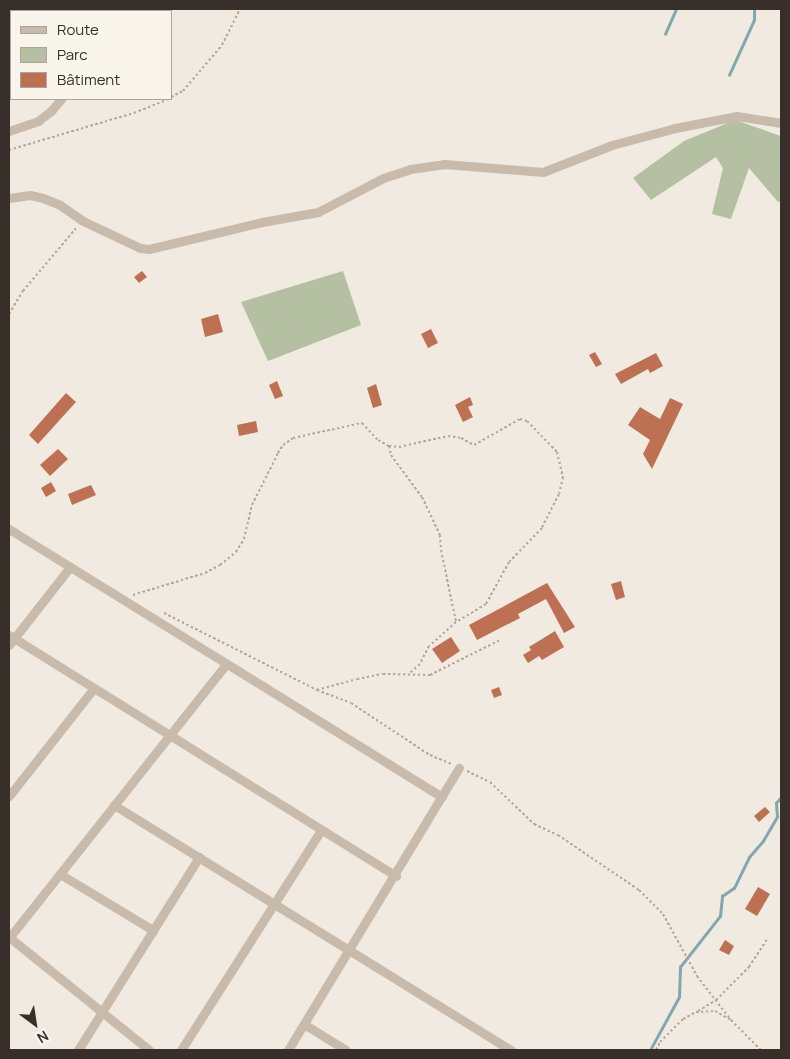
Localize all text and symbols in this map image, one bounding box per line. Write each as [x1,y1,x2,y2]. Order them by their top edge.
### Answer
legend [10,10,172,100]
text: Route [57,19,99,40]
text: Parc [57,44,88,65]
text: Bâtiment [57,69,120,90]
north arrow [10,999,60,1049]
text: N [34,1027,52,1048]

